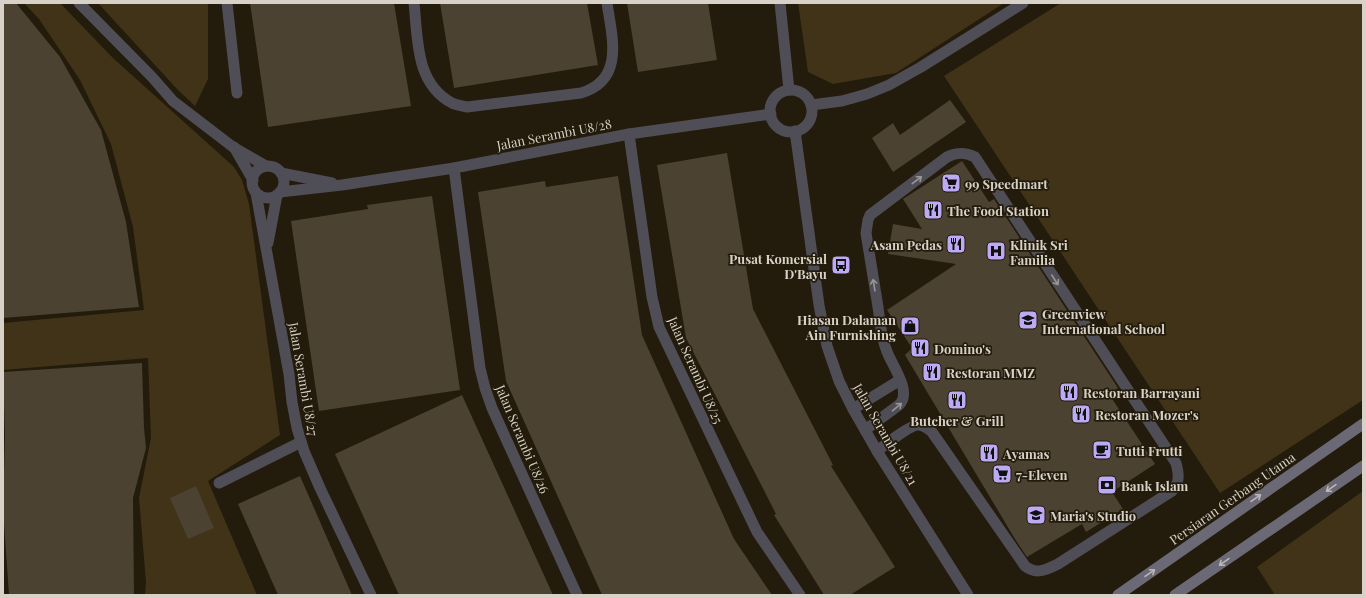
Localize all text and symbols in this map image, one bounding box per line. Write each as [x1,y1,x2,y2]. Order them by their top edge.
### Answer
street label: Jalan Serambi U8/28 [494,114,613,154]
supermarket icon: 99 Speedmart [940,172,962,194]
place label: 99 Speedmart [965,175,1048,192]
one-way arrow [911,176,922,184]
restaurant icon: The Food Station [922,199,944,221]
place label: The Food Station [947,202,1049,219]
restaurant icon: Asam Pedas [945,233,967,255]
place label: Asam Pedas [870,236,942,253]
place label: Klinik Sri Familia [1010,236,1068,268]
hospital icon: Klinik Sri Familia [985,240,1007,262]
place label: Pusat Komersial D'Bayu [729,250,827,282]
bus stop icon: Pusat Komersial D'Bayu [830,254,852,276]
one-way arrow [1051,274,1059,285]
one-way arrow [870,279,878,292]
place label: Greenview International School [1042,305,1165,337]
school or university icon: Greenview International School [1017,309,1039,331]
place label: Hiasan Dalaman Ain Furnishing [797,311,897,343]
street label: Jalan Serambi U8/25 [664,313,727,426]
shop icon: Hiasan Dalaman Ain Furnishing [899,315,921,337]
street label: Jalan Serambi U8/27 [285,320,322,438]
restaurant icon: Domino's [909,337,931,359]
place label: Domino's [934,340,991,357]
restaurant icon: Restoran MMZ [921,361,943,383]
place label: Restoran MMZ [946,364,1035,381]
street label: Jalan Serambi U8/21 [849,379,922,488]
street label: Jalan Serambi U8/26 [492,381,554,496]
restaurant icon: Restoran Barrayani [1058,381,1080,403]
place label: Restoran Barrayani [1083,384,1200,401]
restaurant icon: Butcher & Grill [946,389,968,411]
one-way arrow [891,402,902,411]
restaurant icon: Restoran Mozer's [1070,403,1092,425]
place label: Restoran Mozer's [1095,406,1199,423]
place label: Butcher & Grill [910,412,1004,429]
cafe icon: Tutti Frutti [1091,439,1113,461]
restaurant icon: Ayamas [978,442,1000,464]
place label: Tutti Frutti [1116,442,1182,459]
place label: Ayamas [1002,445,1050,462]
street label: Persiaran Gerbang Utama [1166,448,1299,548]
supermarket icon: 7-Eleven [991,463,1013,485]
place label: 7-Eleven [1016,466,1067,483]
bank icon: Bank Islam [1096,474,1118,496]
place label: Bank Islam [1121,477,1189,494]
one-way arrow [1326,484,1337,492]
one-way arrow [1251,494,1262,502]
school or university icon: Maria's Studio [1025,504,1047,526]
place label: Maria's Studio [1050,507,1136,524]
one-way arrow [1219,558,1230,566]
one-way arrow [1144,569,1155,577]

